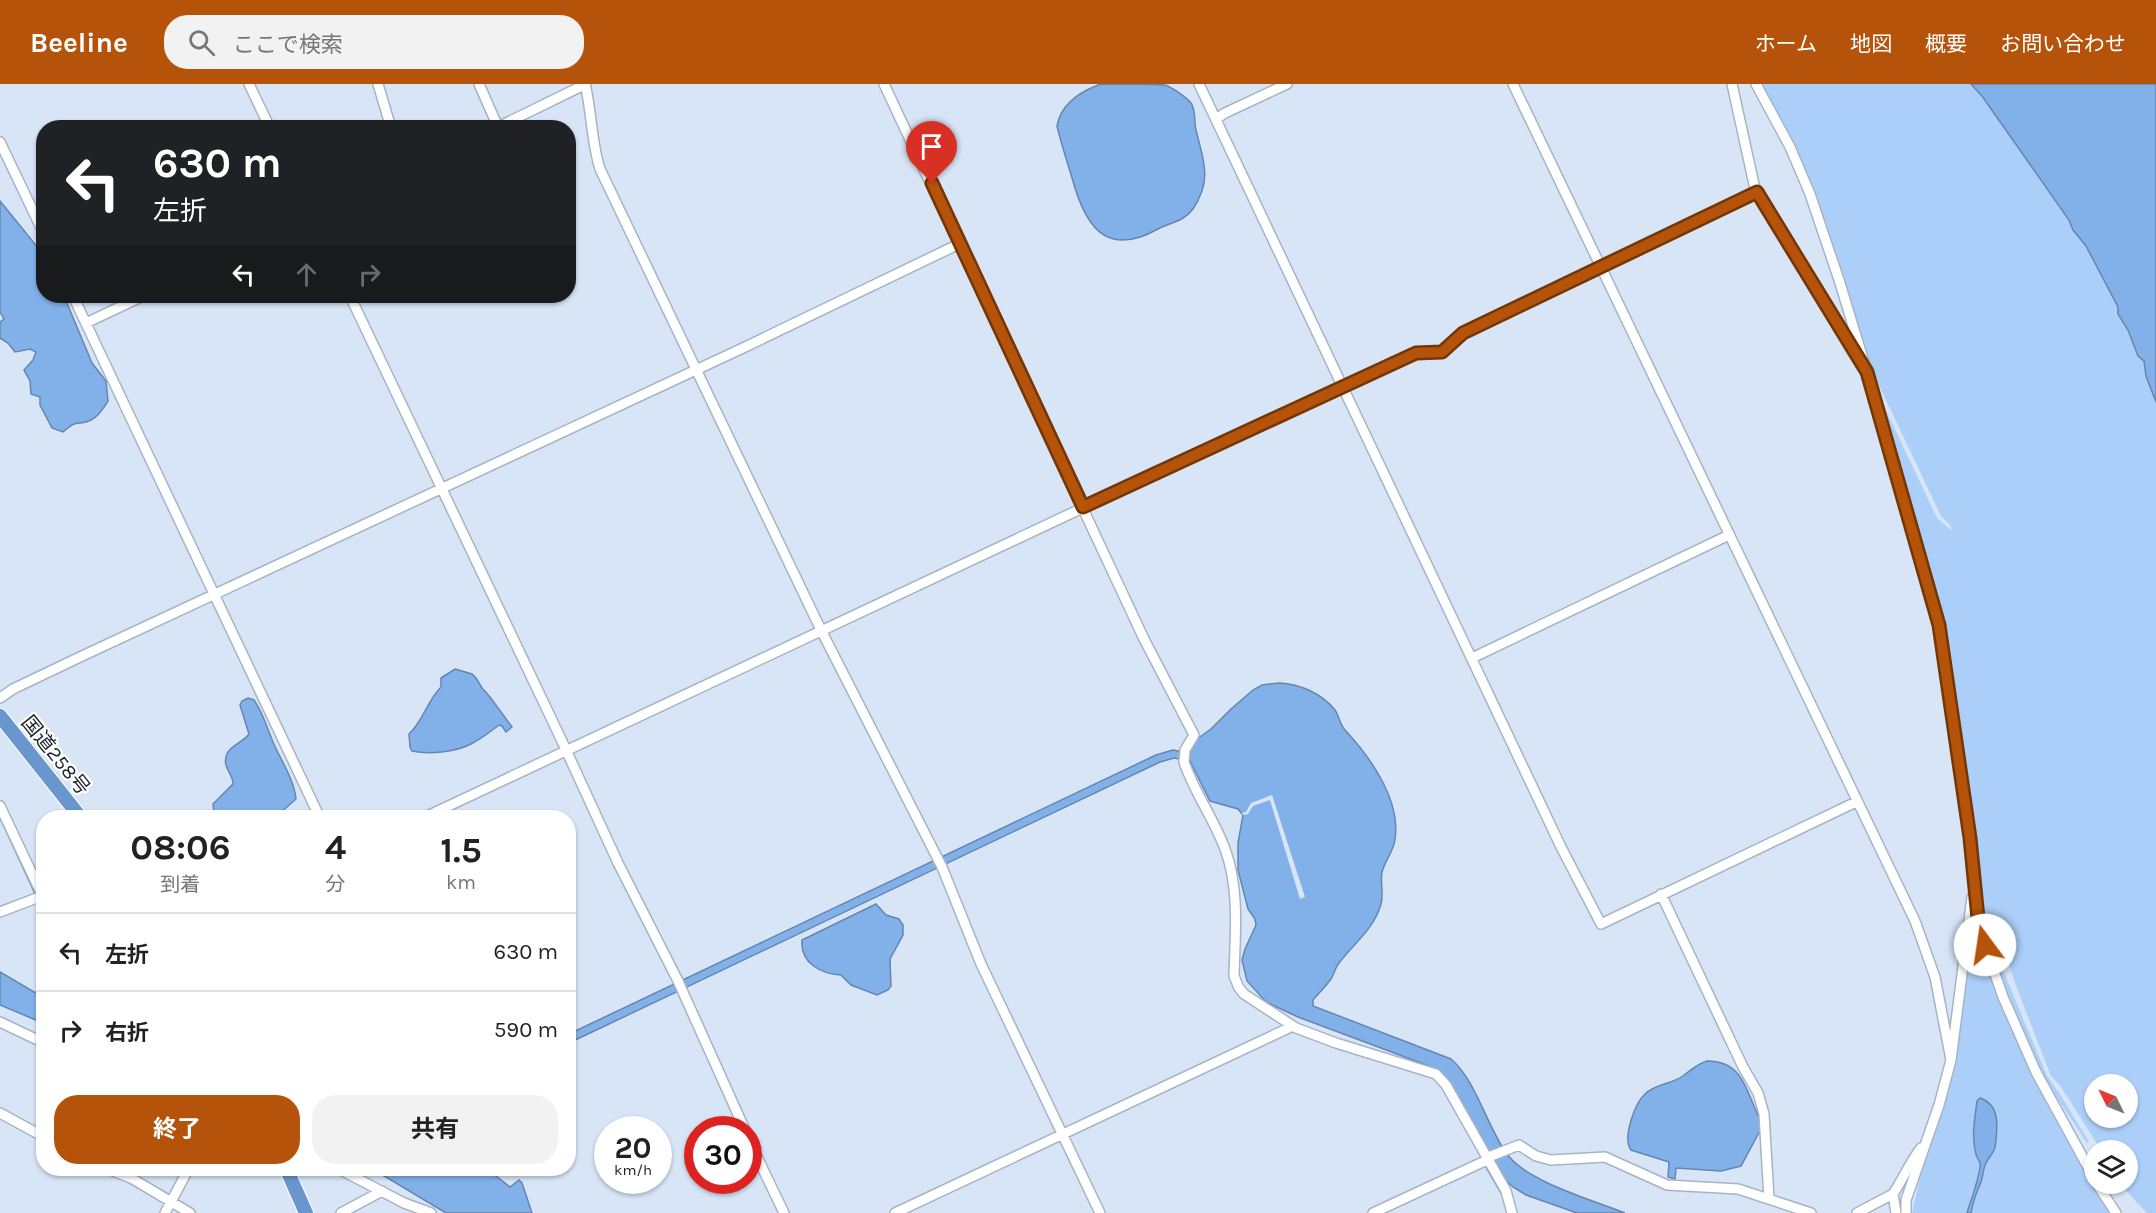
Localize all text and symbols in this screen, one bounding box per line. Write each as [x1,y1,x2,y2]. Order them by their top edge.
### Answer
search box [164,15,584,69]
text: Beeline [30,26,128,59]
icon: search [185,26,218,59]
text: ここで検索 [233,32,343,58]
text: ホーム [1755,32,1817,56]
text: 地図 [1850,32,1892,56]
text: 概要 [1925,32,1967,56]
text: お問い合わせ [2000,32,2126,56]
pin [906,121,957,183]
icon: arrive [915,130,948,163]
text: 630 m [153,138,282,188]
icon: left [54,144,132,222]
text: 左折 [153,195,207,227]
icon: left [227,258,260,291]
icon: ahead [290,258,323,291]
icon: right [353,258,386,291]
street label: 国道258号 [17,711,94,800]
text: 08:06 [130,826,231,868]
text: 4 [325,826,346,868]
text: 1.5 [440,829,482,871]
text: km [446,871,476,894]
text: 到着 [160,873,200,896]
text: 分 [325,873,345,896]
position arrow [1953,913,2017,977]
icon: left [54,936,87,969]
text: 630 m [494,939,558,965]
text: 左折 [105,942,149,968]
icon: right [54,1014,87,1047]
text: 590 m [494,1017,558,1043]
text: 右折 [105,1020,149,1046]
north arrow [2084,1074,2138,1128]
map controls [2084,1074,2138,1194]
button: 終了 [54,1095,300,1164]
button: 共有 [312,1095,558,1164]
speed limit sign: 30 [684,1116,762,1194]
text: 20 [614,1130,652,1166]
button: layers [2084,1140,2138,1194]
text: km/h [614,1161,652,1179]

